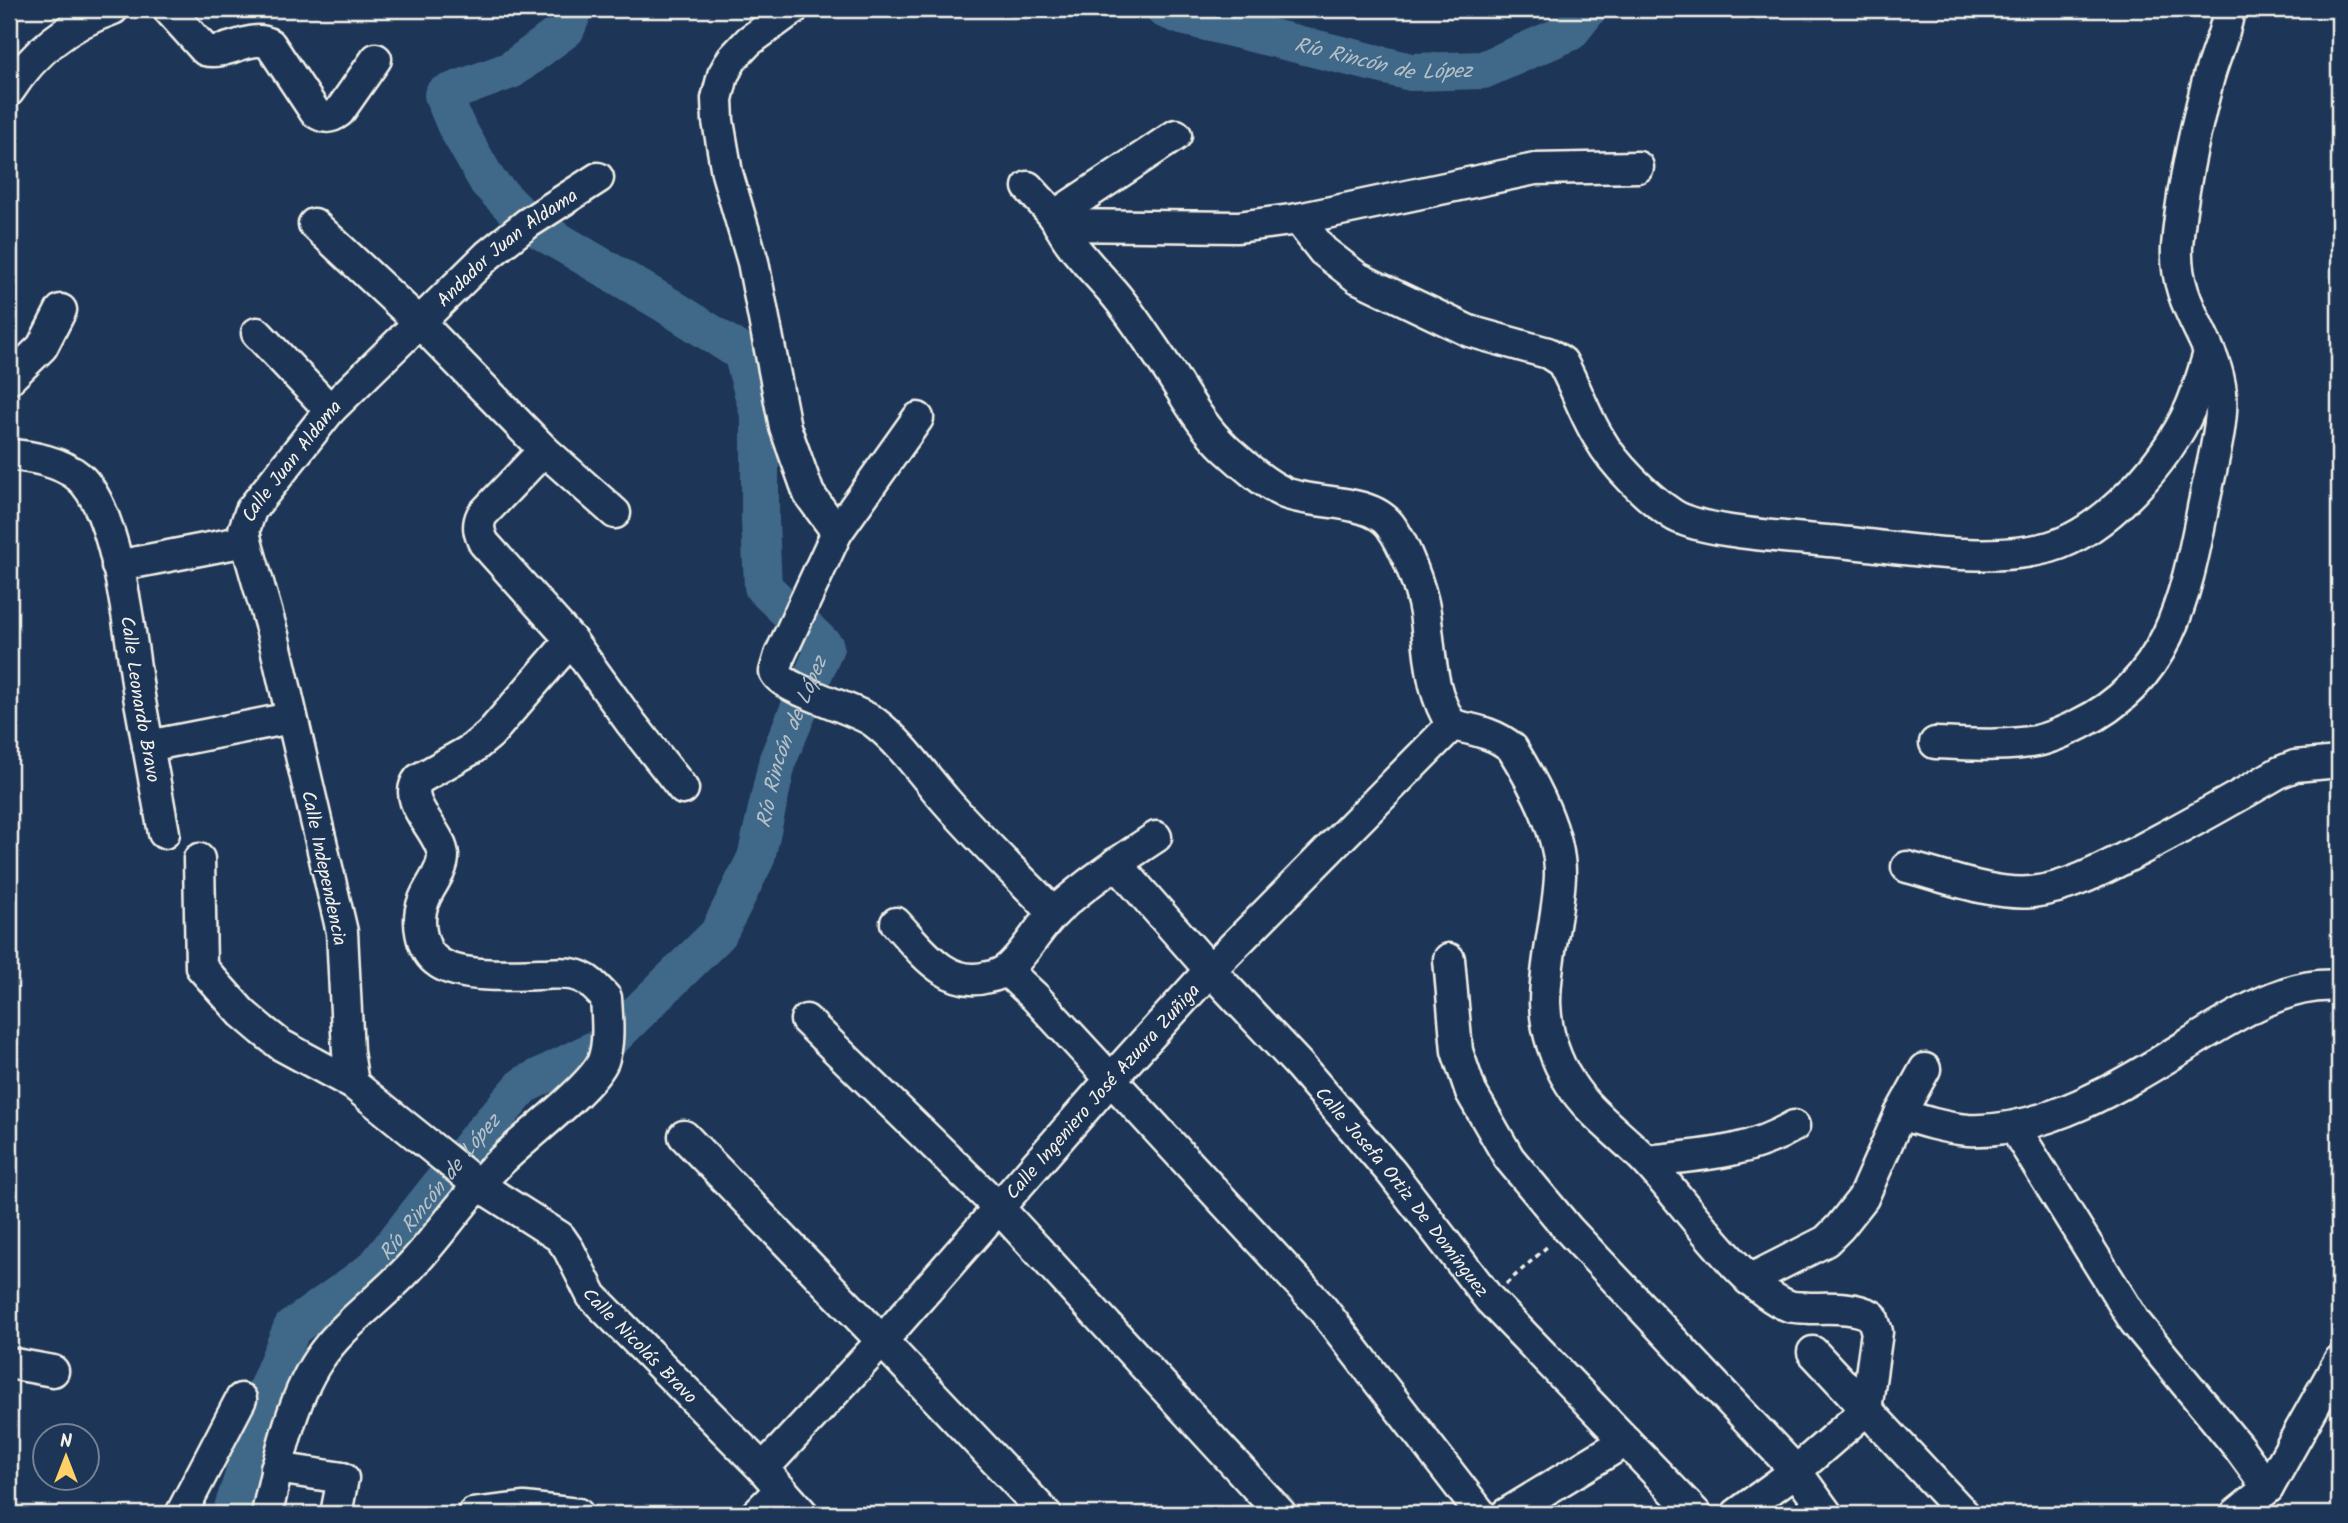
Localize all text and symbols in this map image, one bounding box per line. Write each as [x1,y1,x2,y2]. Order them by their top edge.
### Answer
water label: Río Rincón de López [1291,29,1474,91]
street label: Andador Juan Aldama [430,182,584,315]
street label: Calle Juan Aldama [235,393,349,526]
street label: Calle Leonardo Bravo [111,614,168,785]
water label: Río Rincón de López [748,650,838,831]
street label: Calle Independencia [292,788,354,949]
street label: Calle Ingeniero José Azuara Zuñiga [999,977,1208,1207]
street label: Calle Josefa Ortiz De Domínguez [1307,1080,1495,1304]
water label: Río Rincón de López [371,1106,511,1269]
street label: Calle Nicolás Bravo [573,1283,704,1412]
north arrow [32,1422,102,1492]
text: N [60,1427,72,1457]

